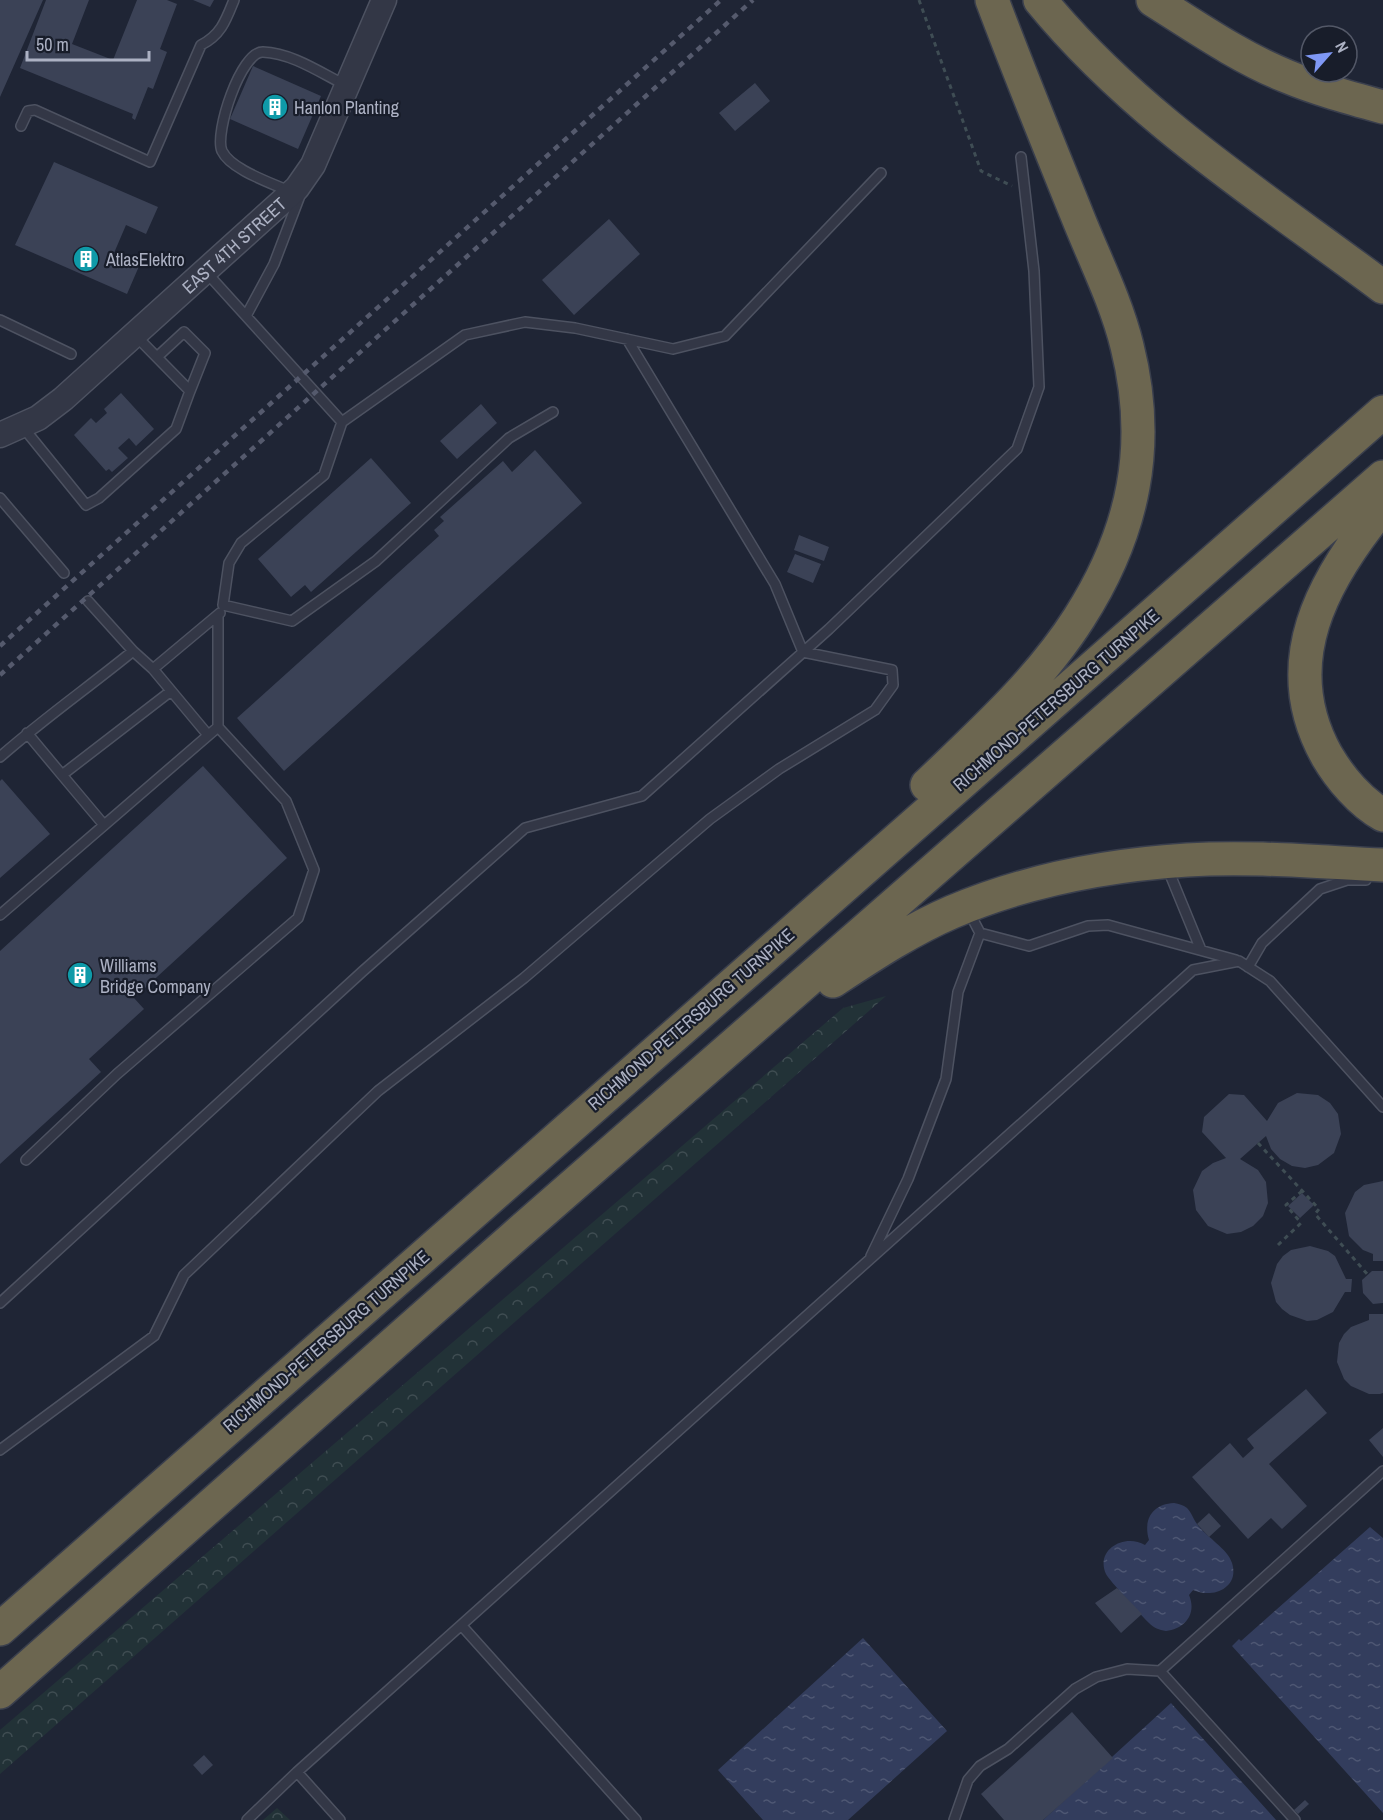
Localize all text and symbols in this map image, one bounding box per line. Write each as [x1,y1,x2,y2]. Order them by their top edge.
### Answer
scale bar [27,24,148,62]
north arrow [1299,24,1359,84]
text: 50 m [36,32,69,57]
text: N [1330,38,1354,56]
building icon: Hanlon Planting [260,92,290,122]
place label: Hanlon Planting [294,95,400,120]
street label: EAST 4TH STREET [176,191,291,299]
building icon: AtlasElektro [71,244,101,274]
place label: AtlasElektro [105,247,185,272]
street label: RICHMOND-PETERSBURG TURNPIKE [947,603,1165,797]
street label: RICHMOND-PETERSBURG TURNPIKE [582,922,800,1116]
place label: Williams Bridge Company [100,953,211,999]
building icon: Williams Bridge Company [65,960,95,990]
street label: RICHMOND-PETERSBURG TURNPIKE [217,1244,435,1438]

